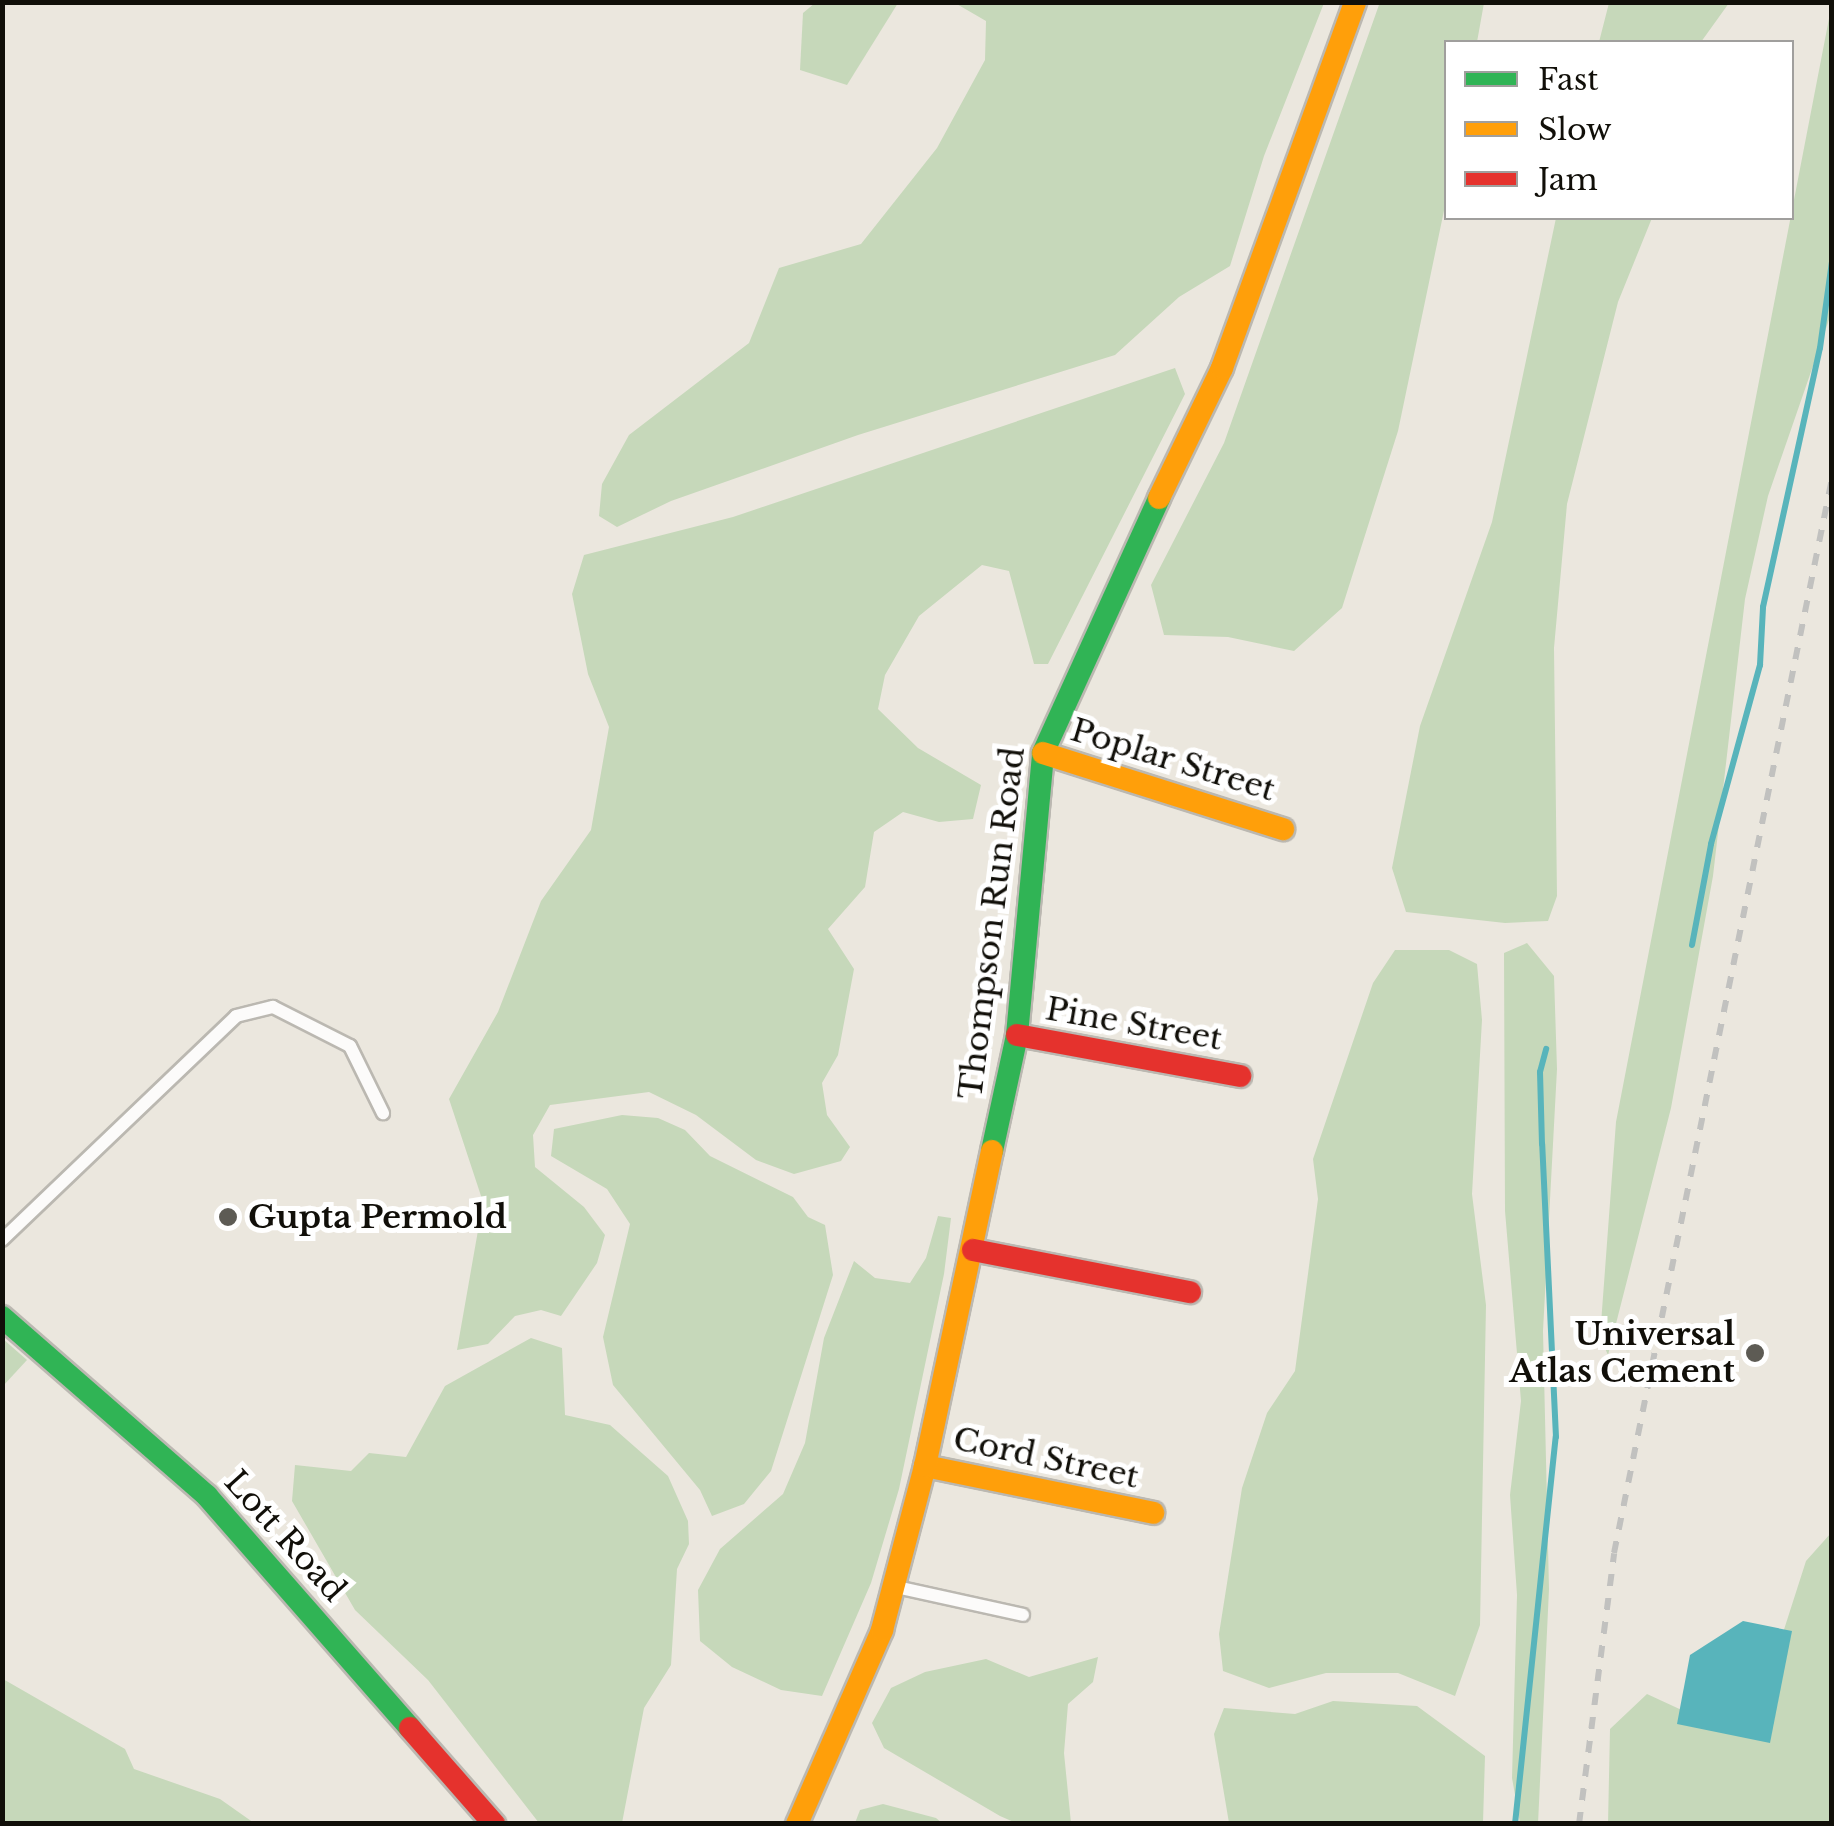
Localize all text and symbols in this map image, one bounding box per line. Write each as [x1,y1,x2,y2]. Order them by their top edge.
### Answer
legend [1444,40,1794,220]
text: Fast [1538,61,1599,98]
text: Slow [1538,111,1612,148]
text: Jam [1538,161,1598,198]
street label: Poplar Street [1066,711,1280,809]
street label: Thompson Run Road [951,745,1033,1101]
street label: Pine Street [1043,990,1225,1058]
place label: Gupta Permold [248,1198,507,1236]
marker: Gupta Permold [217,1206,239,1228]
place label: Universal Atlas Cement [1509,1316,1735,1391]
marker: Universal Atlas Cement [1744,1342,1766,1364]
street label: Cord Street [950,1420,1142,1496]
street label: Lott Road [216,1463,354,1609]

